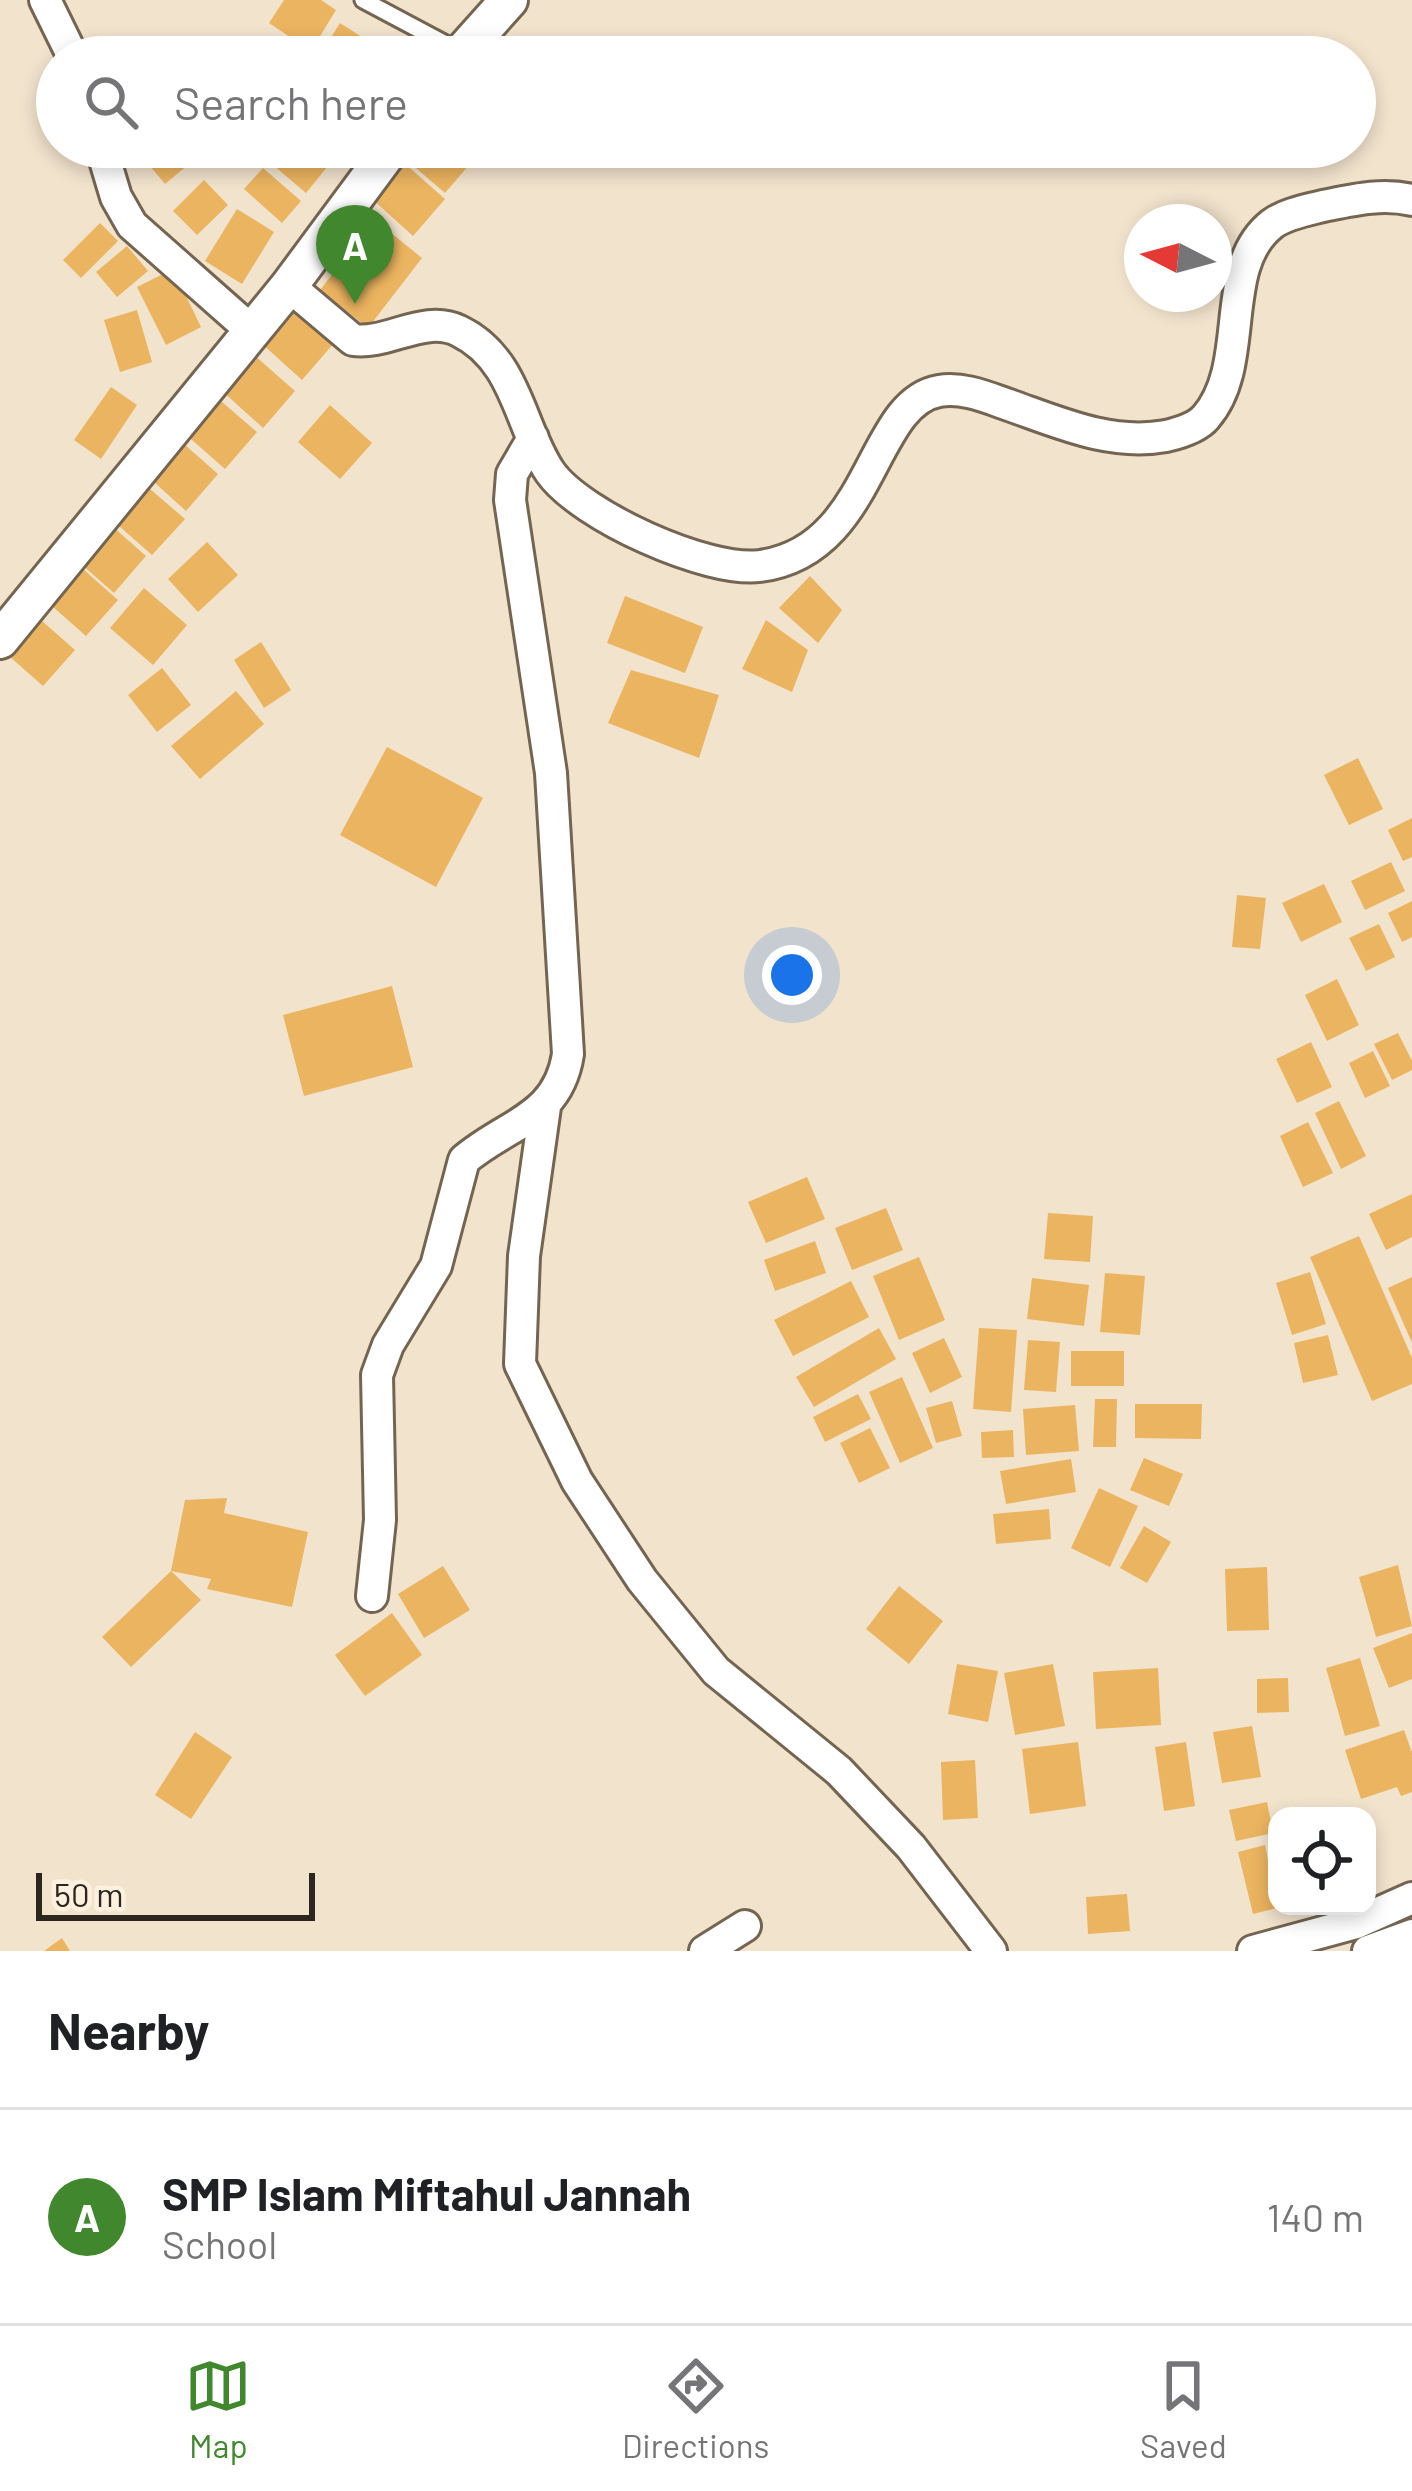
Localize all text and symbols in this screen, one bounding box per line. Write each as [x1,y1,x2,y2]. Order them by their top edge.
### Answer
search box [36,36,1376,168]
icon: search [78,69,144,135]
text: Search here [174,75,408,129]
north arrow [1124,204,1232,312]
pin: A [316,205,394,304]
your location [762,945,822,1005]
map controls [1268,1807,1376,1915]
button: locate [1268,1807,1376,1915]
scale bar [36,1867,315,1920]
text: 50 m [54,1874,124,1914]
text: Nearby [48,1999,209,2060]
text: SMP Islam Miftahul Jannah [162,2166,691,2220]
text: A [74,2193,100,2240]
text: 140 m [1267,2193,1364,2240]
text: School [162,2220,277,2267]
tab: Map [185,2353,251,2465]
tab: Directions [622,2353,769,2465]
tab: Saved [1140,2353,1227,2465]

